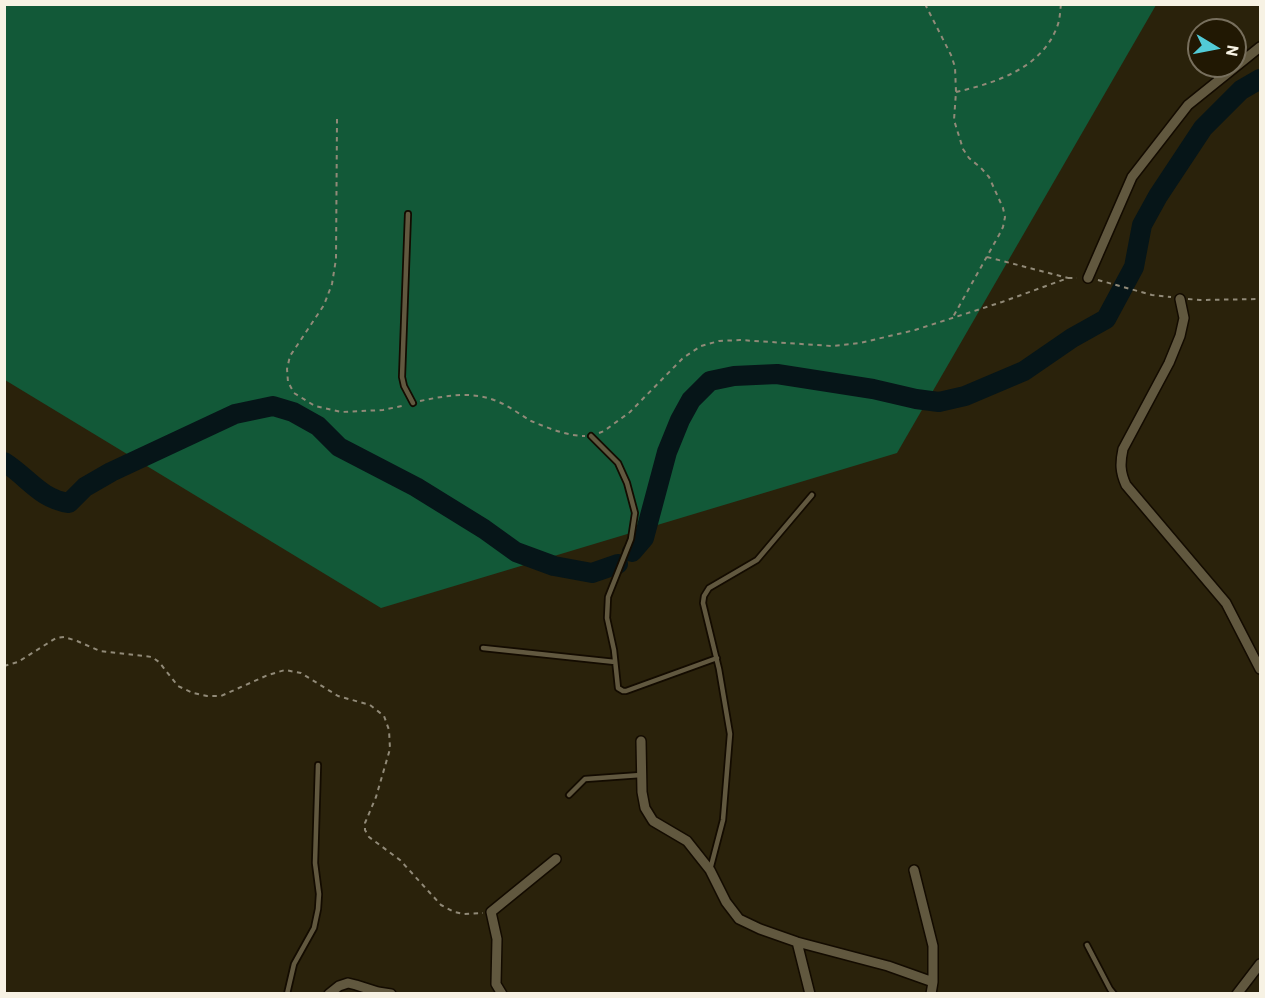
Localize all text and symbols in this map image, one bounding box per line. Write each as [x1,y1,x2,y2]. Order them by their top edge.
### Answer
north arrow [1187,18,1247,78]
text: N [1223,44,1244,58]

